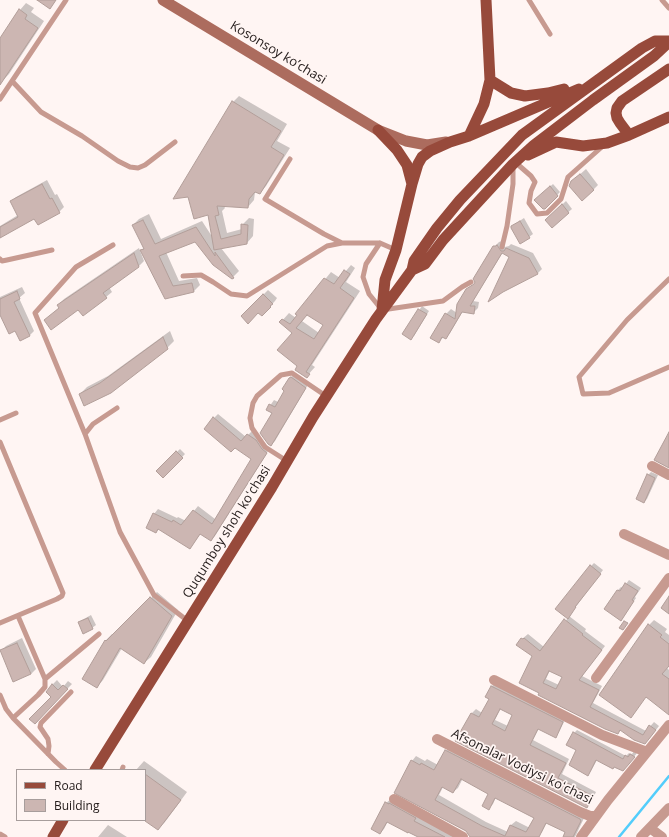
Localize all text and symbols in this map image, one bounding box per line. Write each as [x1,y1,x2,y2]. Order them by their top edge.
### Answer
street label: Kosonsoy ko’chasi [227,18,329,88]
street label: Ququmboy shoh koʻchasi [180,463,274,601]
street label: Afsonalar Vodiysi koʻchasi [449,726,595,808]
legend [16,769,146,821]
text: Road [54,777,83,794]
text: Building [54,797,99,814]

